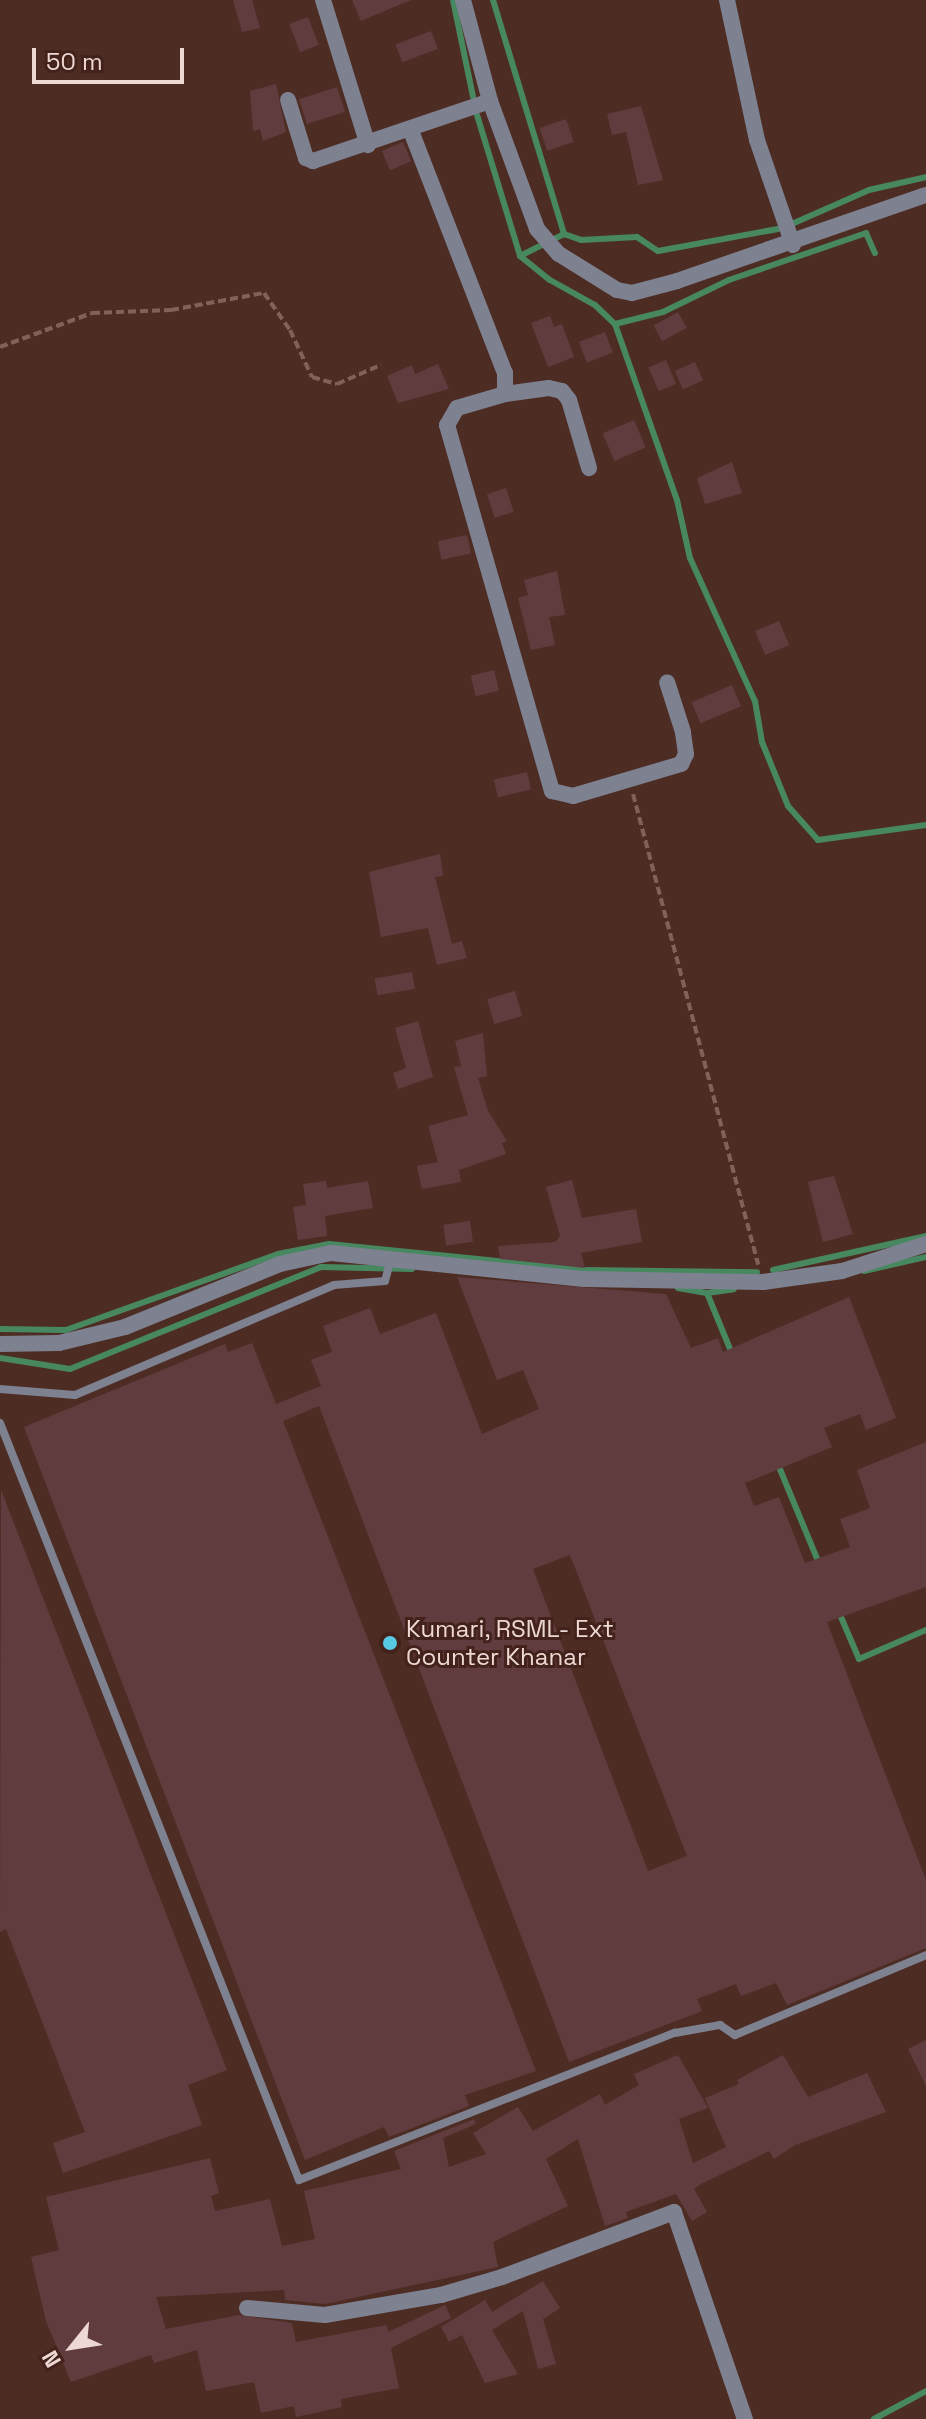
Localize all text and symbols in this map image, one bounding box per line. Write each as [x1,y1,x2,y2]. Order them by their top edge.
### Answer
scale bar [36,32,188,82]
text: 50 m [46,46,103,77]
place label: Kumari, RSML- Ext Counter Khanar [406,1615,615,1671]
marker: Kumari, RSML- Ext Counter Khanar [381,1634,399,1652]
north arrow [32,2307,112,2387]
text: N [35,2346,67,2372]

